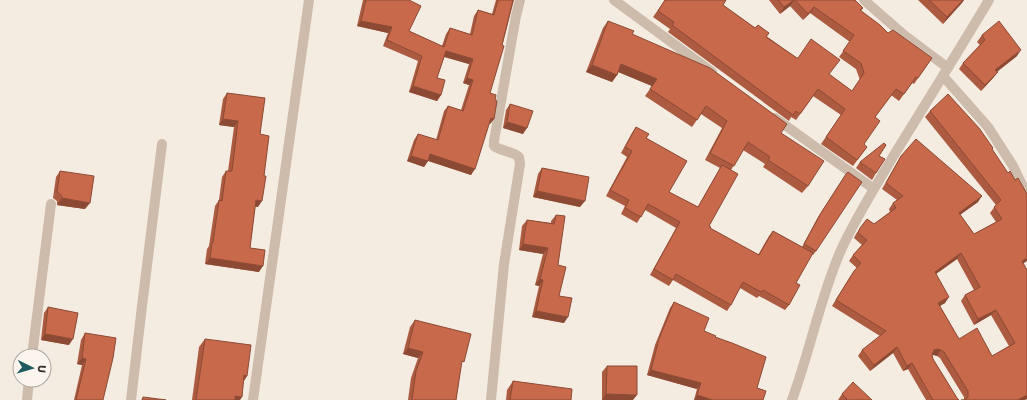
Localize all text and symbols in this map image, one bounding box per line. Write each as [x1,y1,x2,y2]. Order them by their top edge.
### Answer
north arrow [12,348,52,388]
text: U [34,364,50,374]

